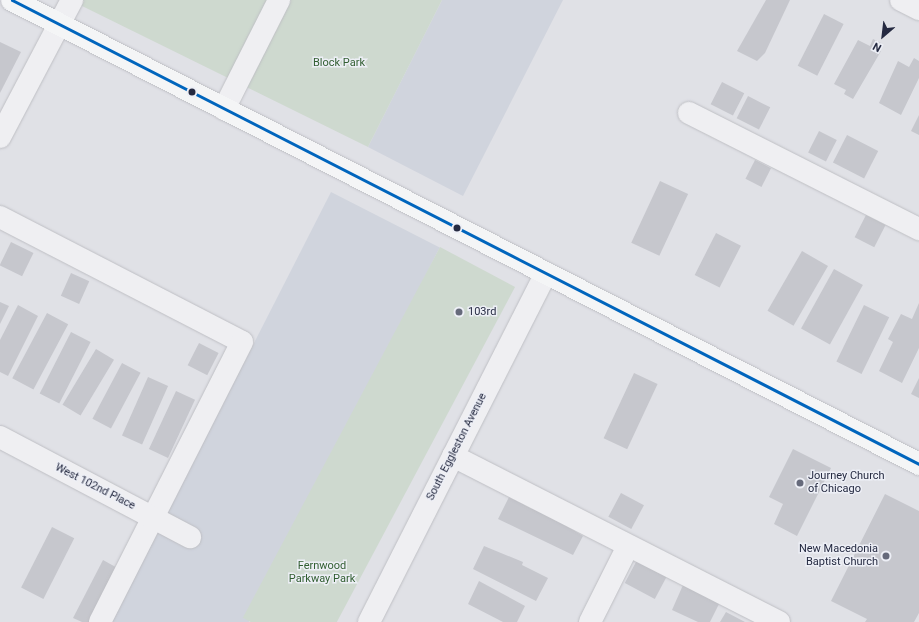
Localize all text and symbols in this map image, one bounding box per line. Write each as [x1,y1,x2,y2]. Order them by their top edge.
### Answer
north arrow [863,16,903,56]
text: N [871,39,884,55]
park label: Block Park [313,56,365,70]
unlabelled marker [187,87,197,97]
unlabelled marker [452,223,462,233]
place label: 103rd [468,305,496,319]
marker: 103rd [453,306,465,318]
street label: South Eggleston Avenue [424,391,490,503]
street label: West 102nd Place [53,461,137,513]
place label: Journey Church of Chicago [808,470,885,496]
marker: Journey Church of Chicago [795,478,805,488]
place label: New Macedonia Baptist Church [799,543,878,569]
marker: New Macedonia Baptist Church [881,551,891,561]
park label: Fernwood Parkway Park [289,560,355,586]

